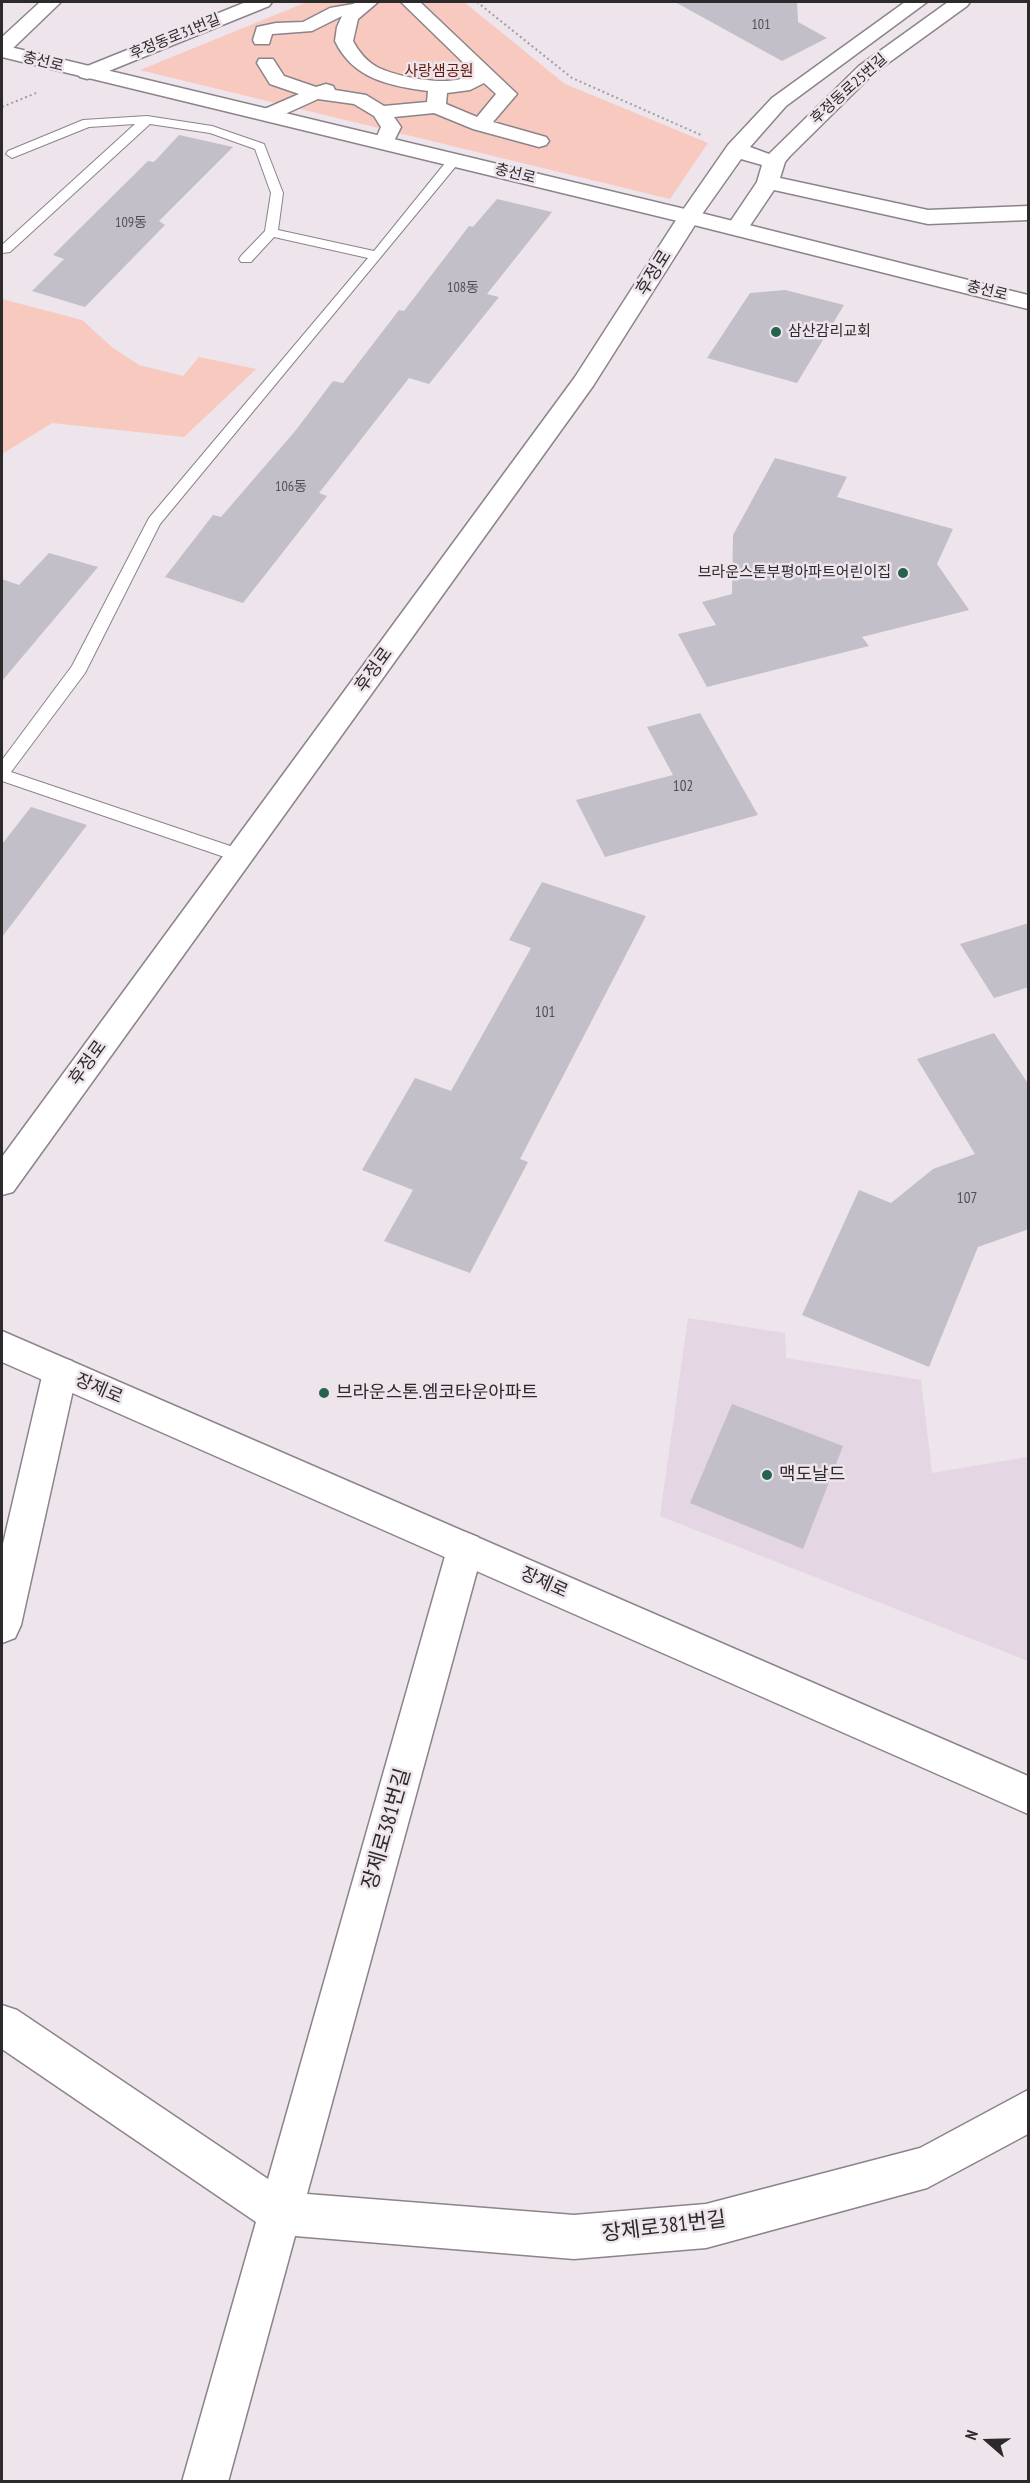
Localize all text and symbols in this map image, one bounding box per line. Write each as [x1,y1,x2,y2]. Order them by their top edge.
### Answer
street label: 후정동로31번길 [127,11,223,63]
house number: 101 [752,17,770,33]
street label: 충선로 [21,48,65,76]
street label: 후정동로25번길 [807,50,891,128]
park label: 사랑샘공원 [405,63,473,81]
street label: 충선로 [493,160,537,188]
house number: 109동 [115,215,147,231]
street label: 후정로 [632,246,676,300]
street label: 충선로 [965,277,1009,305]
house number: 108동 [447,280,479,296]
place label: 삼산감리교회 [788,323,871,341]
marker: 삼산감리교회 [769,325,783,339]
house number: 106동 [275,479,307,495]
place label: 브라운스톤부평아파트어린이집 [698,564,891,582]
marker: 브라운스톤부평아파트어린이집 [896,566,910,580]
street label: 후정로 [351,644,397,696]
house number: 102 [673,778,693,796]
house number: 101 [535,1004,555,1022]
street label: 후정로 [65,1037,111,1089]
house number: 107 [957,1190,977,1208]
street label: 장제로 [72,1369,126,1409]
place label: 브라운스톤.엠코타운아파트 [336,1382,538,1404]
marker: 브라운스톤.엠코타운아파트 [317,1386,331,1400]
place label: 맥도날드 [779,1464,845,1486]
marker: 맥도날드 [760,1468,774,1482]
street label: 장제로 [517,1563,571,1603]
street label: 장제로381번길 [358,1765,416,1893]
street label: 장제로381번길 [600,2207,728,2247]
north arrow [958,2411,1018,2471]
text: N [960,2427,982,2442]

